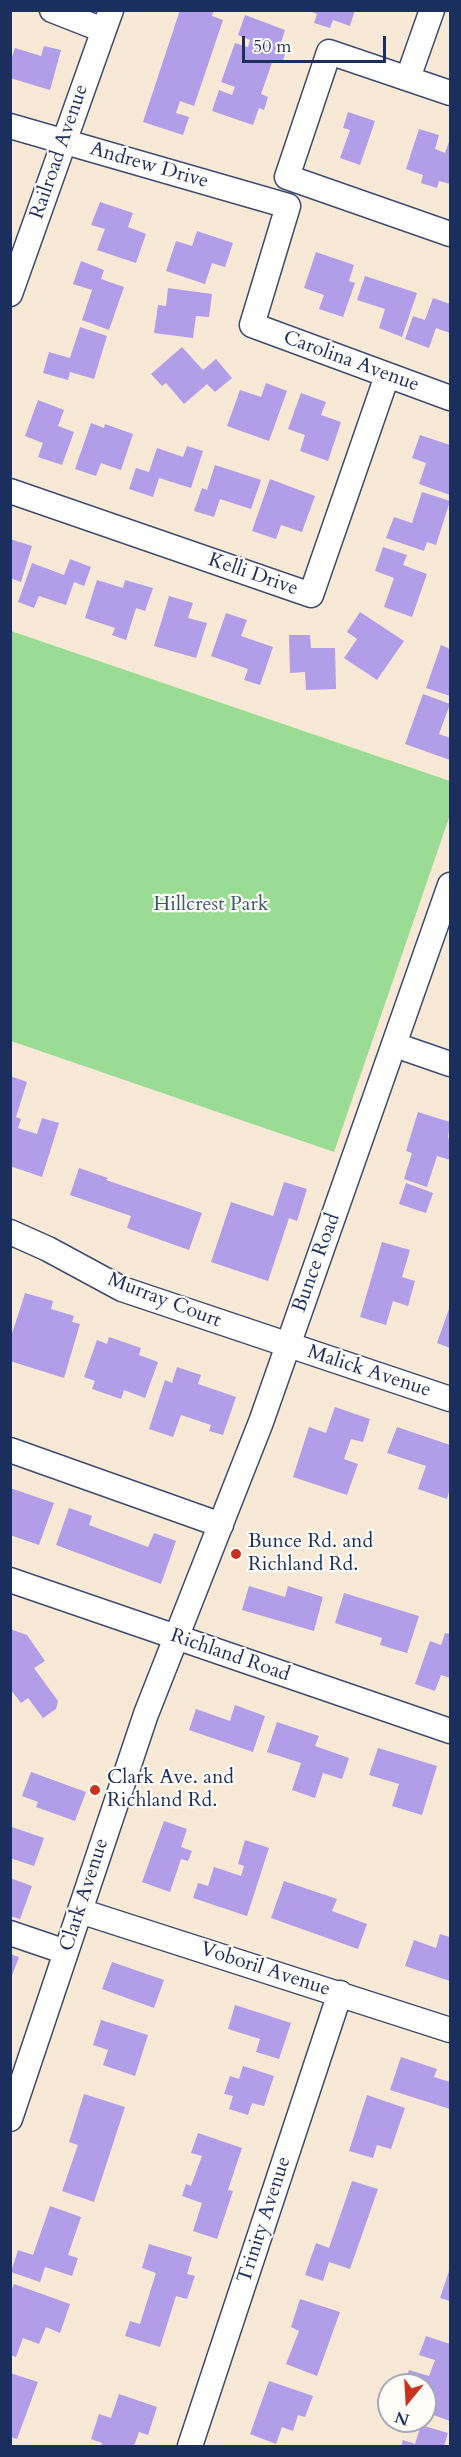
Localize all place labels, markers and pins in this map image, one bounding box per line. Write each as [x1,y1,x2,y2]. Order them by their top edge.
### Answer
place label: Bunce Rd. and Richland Rd. [248,1530,373,1577]
marker: Bunce Rd. and Richland Rd. [229,1547,243,1561]
place label: Clark Ave. and Richland Rd. [107,1766,234,1813]
marker: Clark Ave. and Richland Rd. [88,1783,102,1797]

